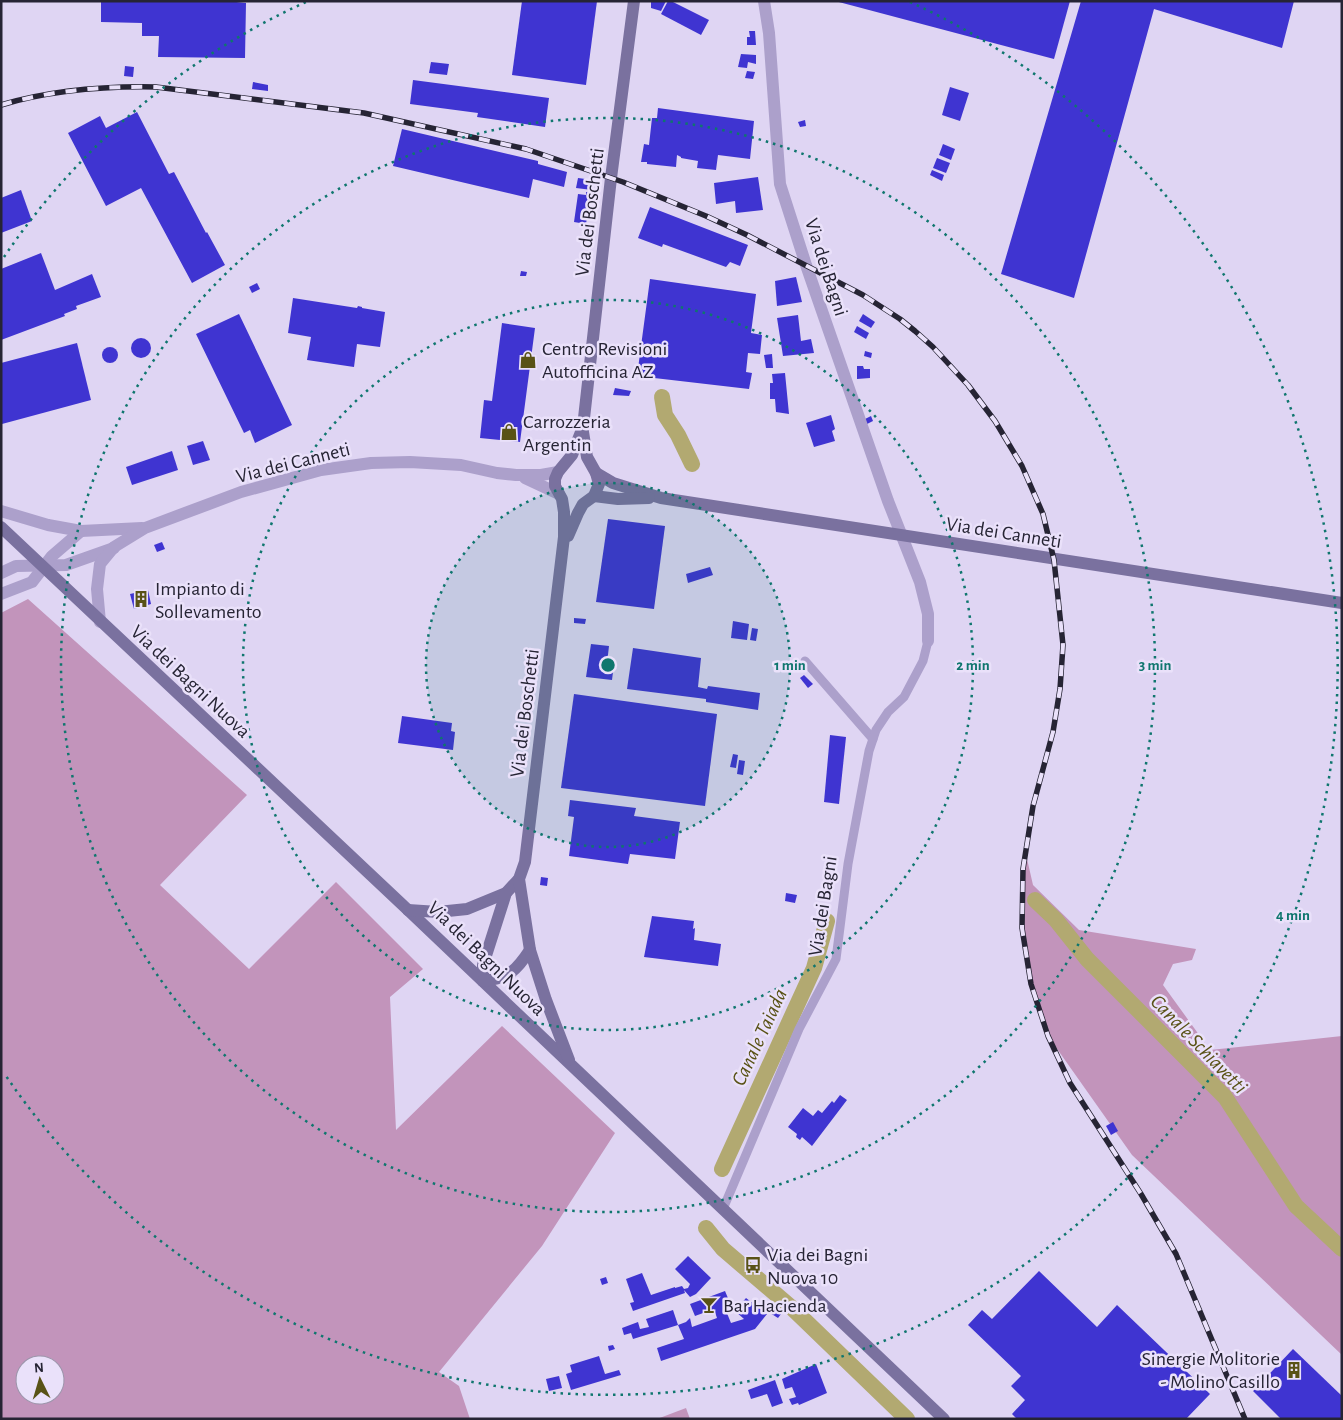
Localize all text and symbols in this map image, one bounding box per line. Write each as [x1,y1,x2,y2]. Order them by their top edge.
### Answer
street label: Via dei Boschetti [572,147,608,277]
street label: Via dei Bagni [801,216,851,319]
place label: Centro Revisioni Autofficina AZ [542,339,667,382]
shop icon: Centro Revisioni Autofficina AZ [518,350,538,370]
place label: Carrozzeria Argentin [523,412,611,455]
shop icon: Carrozzeria Argentin [499,422,519,442]
street label: Via dei Canneti [234,439,352,487]
street label: Via dei Canneti [945,514,1063,552]
place label: Impianto di Sollevamento [155,579,262,622]
building icon: Impianto di Sollevamento [131,589,151,609]
street label: Via dei Bagni Nuova [127,622,254,742]
street label: Via dei Boschetti [507,648,543,778]
centre of rings [599,656,617,674]
text: 1 min [774,658,806,673]
text: 2 min [956,658,990,673]
text: 3 min [1139,658,1171,673]
street label: Via dei Bagni [805,855,841,958]
street label: Via dei Bagni Nuova [424,898,549,1020]
text: 4 min [1276,908,1310,923]
water label: Canale Taiada [728,985,791,1089]
water label: Canale Schiavetti [1146,991,1251,1098]
place label: Via dei Bagni Nuova 10 [767,1245,868,1288]
bus stop icon: Via dei Bagni Nuova 10 [743,1255,763,1275]
bar icon: Bar Hacienda [699,1295,719,1315]
place label: Bar Hacienda [723,1296,827,1316]
place label: Sinergie Molitorie - Molino Casillo [1141,1349,1280,1392]
north arrow [15,1355,65,1405]
building icon: Sinergie Molitorie - Molino Casillo [1284,1360,1304,1380]
text: N [33,1361,44,1375]

